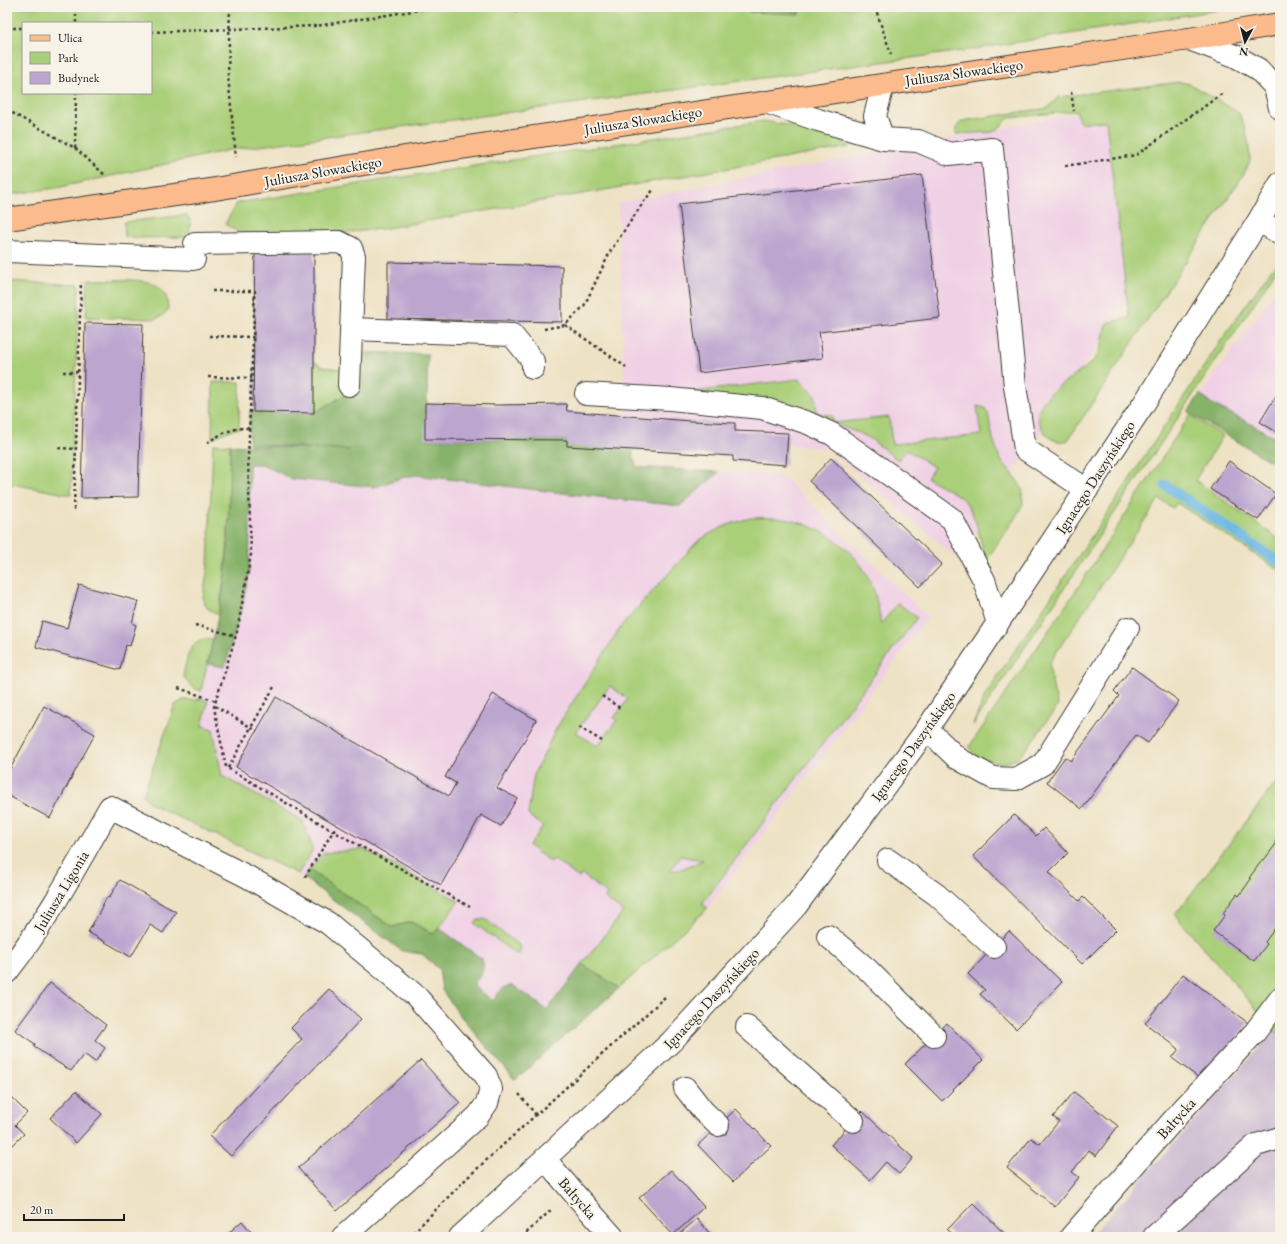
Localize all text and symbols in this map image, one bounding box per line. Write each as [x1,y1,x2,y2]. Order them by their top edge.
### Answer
legend [22,22,152,94]
north arrow [1225,22,1265,62]
text: Ulica [58,30,82,46]
text: N [1238,44,1249,59]
text: Park [58,50,79,66]
street label: Juliusza Słowackiego [902,54,1024,90]
text: Budynek [58,70,100,86]
street label: Juliusza Słowackiego [581,101,703,139]
street label: Juliusza Słowackiego [261,151,383,191]
street label: Ignacego Daszyńskiego [1051,417,1139,537]
street label: Ignacego Daszyńskiego [867,687,959,805]
street label: Juliusza Ligonia [28,847,93,937]
street label: Ignacego Daszyńskiego [659,943,763,1053]
street label: Bałtycka [1153,1093,1199,1143]
street label: Bałtycka [555,1173,601,1223]
scale bar [24,1196,124,1222]
text: 20 m [30,1202,54,1218]

